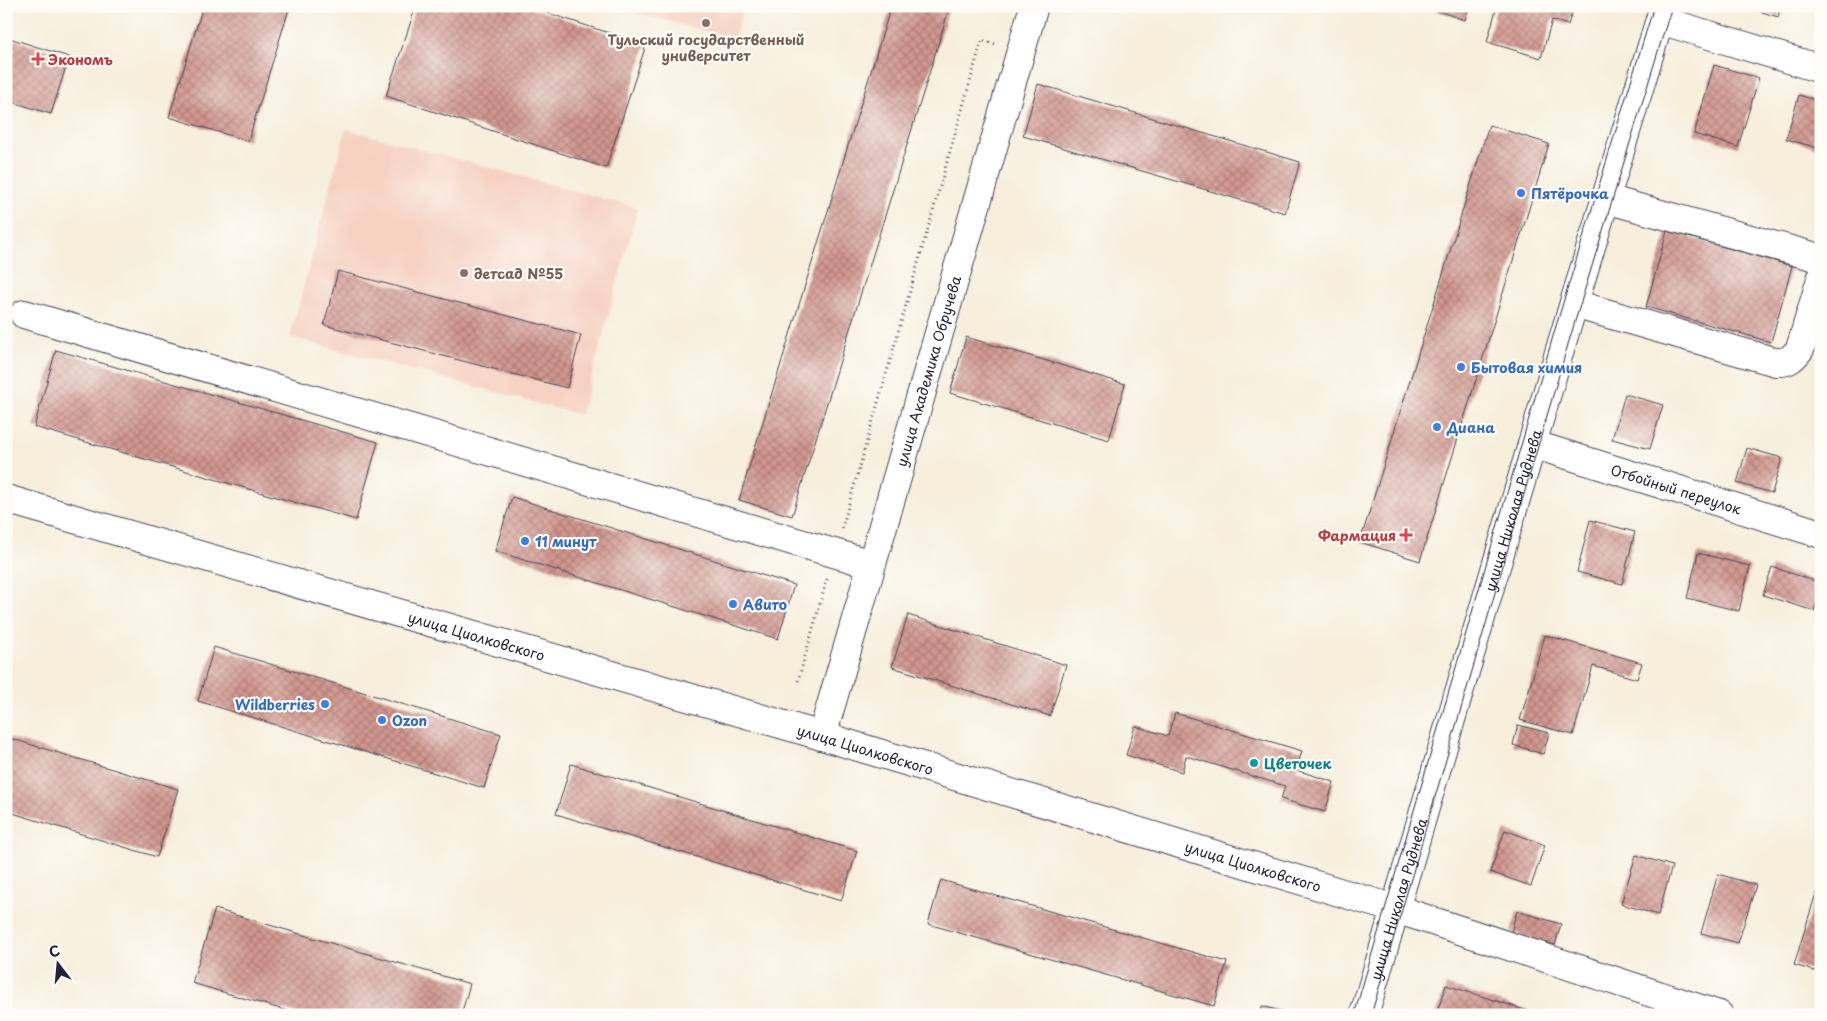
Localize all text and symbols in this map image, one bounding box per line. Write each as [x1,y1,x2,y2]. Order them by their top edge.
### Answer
marker: Тульский государственный университет [700,17,712,29]
place label: Тульский государственный университет [607,29,805,66]
place label: Экономъ [48,49,113,70]
marker: Экономъ [32,53,44,65]
place label: Пятёрочка [1531,183,1609,204]
marker: Пятёрочка [1515,187,1527,199]
place label: детсад №55 [474,263,563,284]
marker: детсад №55 [458,267,470,279]
street label: улица Академика Обручева [890,273,966,469]
place label: Бытовая химия [1471,357,1582,378]
marker: Бытовая химия [1455,361,1467,373]
place label: Диана [1446,417,1495,438]
marker: Диана [1431,421,1443,433]
street label: улица Николая Руднева [1479,427,1546,594]
street label: Отбойный переулок [1608,459,1745,519]
place label: Фармация [1318,525,1396,546]
marker: Фармация [1400,529,1412,541]
place label: 11 минут [535,531,597,552]
marker: 11 минут [519,535,531,547]
place label: Авито [743,594,787,615]
marker: Авито [727,598,739,610]
street label: улица Циолковского [406,606,547,665]
place label: Wildberries [235,694,315,715]
marker: Wildberries [319,698,331,710]
place label: Ozon [392,710,427,731]
marker: Ozon [376,714,388,726]
street label: улица Циолковского [795,719,936,780]
place label: Цветочек [1264,753,1331,774]
marker: Цветочек [1248,757,1260,769]
street label: улица Николая Руднева [1364,815,1432,982]
street label: улица Циолковского [1182,836,1324,897]
north arrow [32,938,82,988]
text: С [46,939,62,963]

